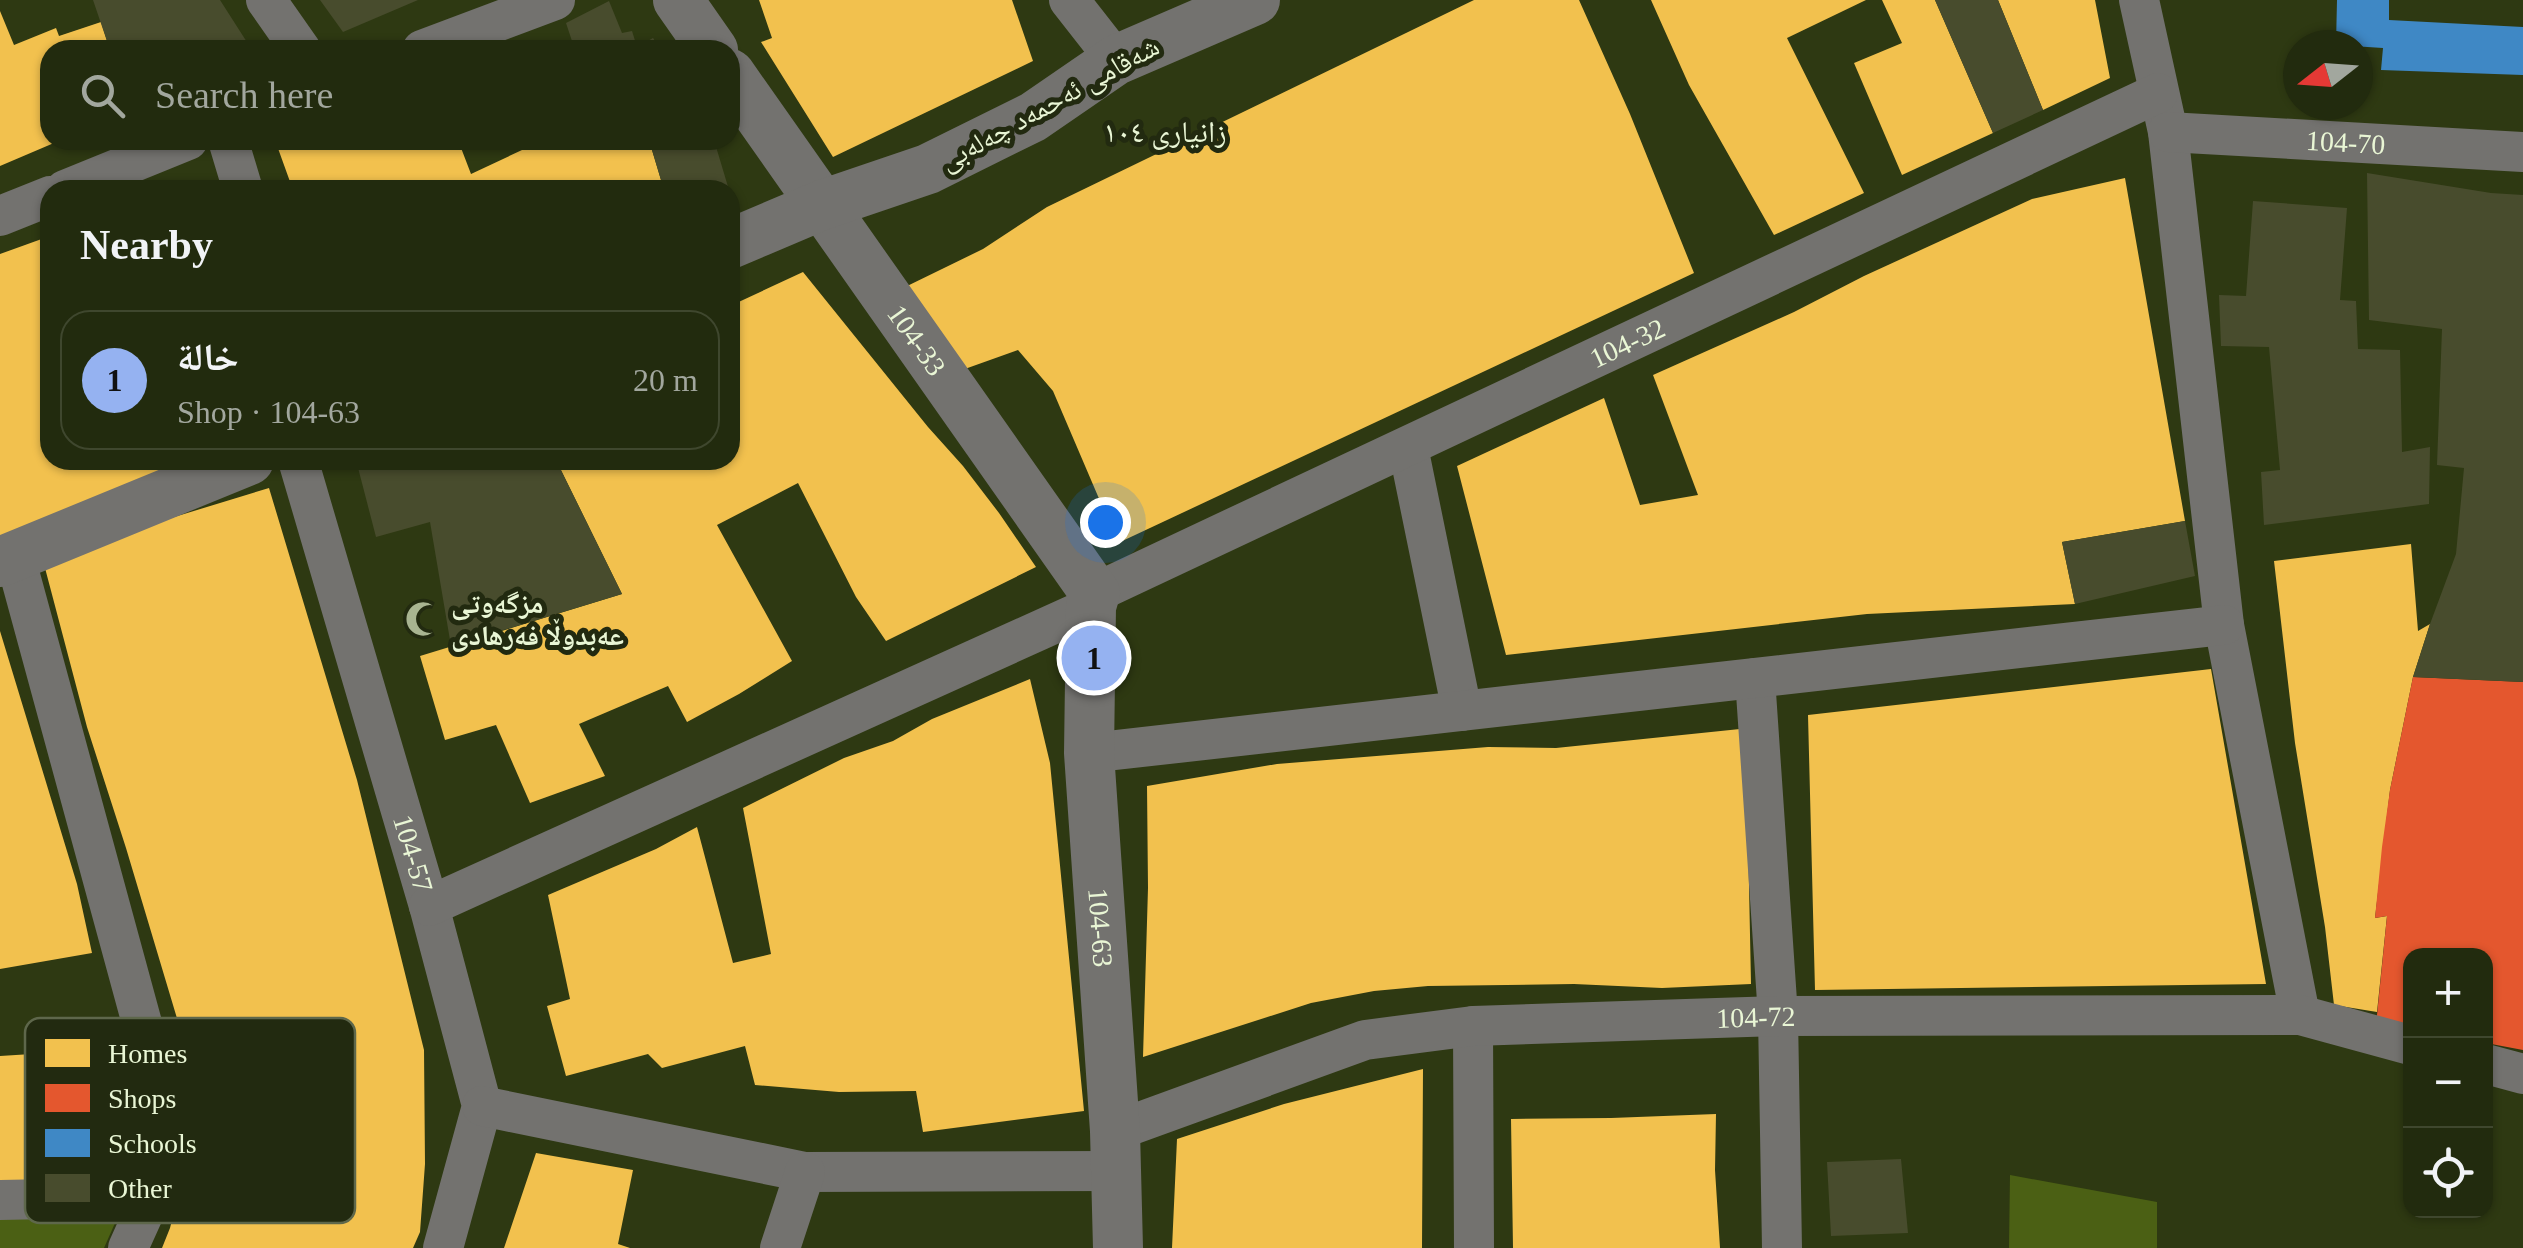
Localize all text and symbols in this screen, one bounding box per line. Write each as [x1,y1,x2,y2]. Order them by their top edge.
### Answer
street label: شەقامی ئەحمەد چەلەبی [934,30,1165,178]
north arrow [2283,30,2373,120]
search box [40,40,740,150]
icon: search [75,68,130,123]
text: Search here [155,74,333,116]
district label: زانیاری ١٠٤ [1103,115,1227,150]
street label: 104-70 [2305,125,2386,160]
text: Nearby [80,222,213,268]
street label: 104-33 [881,299,952,381]
street label: 104-32 [1585,312,1670,374]
text: خالة [177,336,239,378]
text: 1 [107,362,123,398]
text: 20 m [633,362,698,398]
text: Shop · 104-63 [177,394,360,430]
your location [1080,497,1131,548]
place label: مزگەوتی عەبدوڵا فەرهادی [451,588,624,652]
mosque icon: مزگەوتی عەبدوڵا فەرهادی [404,600,442,638]
pin: 1 [1062,620,1126,696]
street label: 104-57 [387,811,439,896]
street label: 104-63 [1082,887,1119,968]
map controls [2403,948,2493,1218]
button: + [2403,948,2493,1038]
street label: 104-72 [1716,1001,1796,1034]
legend [25,1018,355,1223]
text: Homes [108,1038,187,1069]
button: − [2403,1038,2493,1128]
text: Shops [108,1083,176,1114]
text: Schools [108,1128,197,1159]
button: locate [2403,1128,2493,1218]
text: Other [108,1173,172,1204]

